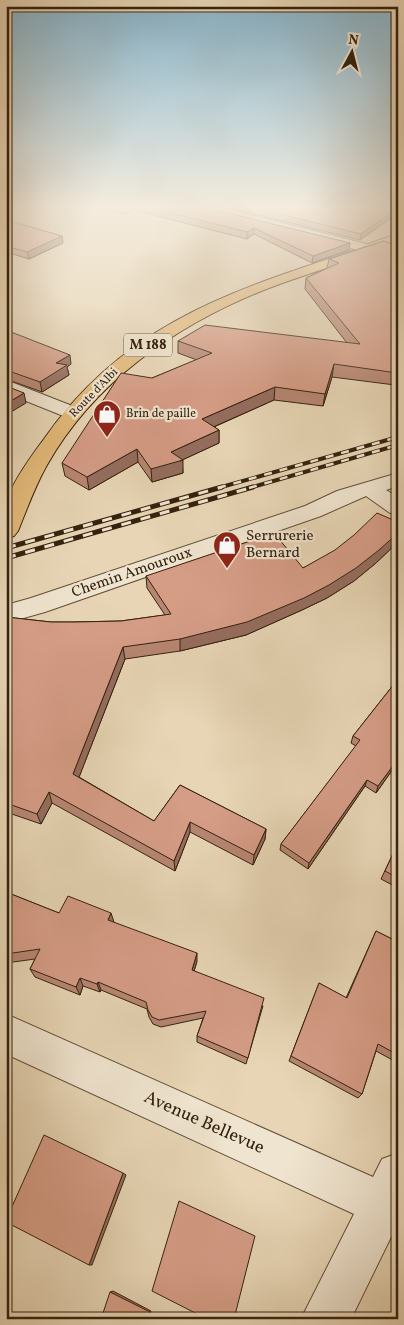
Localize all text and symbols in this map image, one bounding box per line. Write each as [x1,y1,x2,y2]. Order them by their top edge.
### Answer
north arrow [326,28,376,78]
text: N [347,31,360,51]
road number: M 188 [124,334,172,356]
street label: Route d'Albi [66,364,122,421]
shop icon: Brin de paille [92,399,122,438]
place label: Brin de paille [126,406,196,422]
place label: Serrurerie Bernard [246,526,314,564]
shop icon: Serrurerie Bernard [212,530,242,569]
street label: Chemin Amouroux [69,542,195,604]
street label: Avenue Bellevue [140,1085,268,1161]

